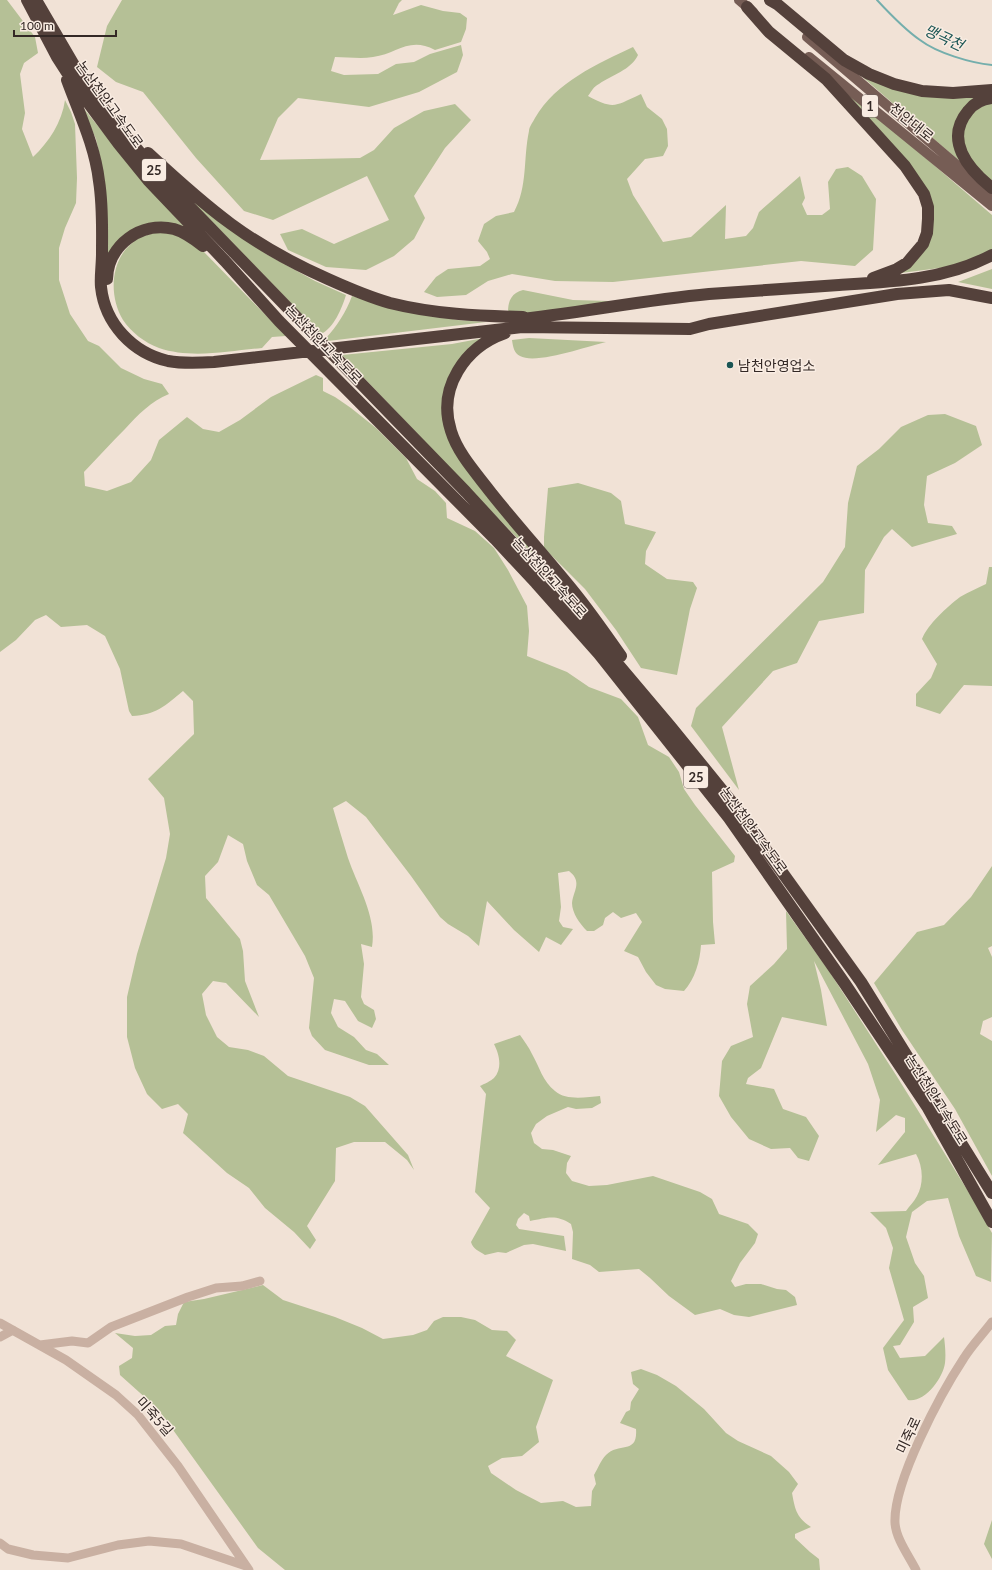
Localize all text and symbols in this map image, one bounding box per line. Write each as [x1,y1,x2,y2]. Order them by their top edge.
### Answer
scale bar [14,12,116,38]
text: 100 m [20,18,54,33]
water label: 맹곡천 [921,20,969,55]
street label: 논산천안고속도로 [73,57,147,151]
road number: 1 [862,95,878,117]
street label: 천안대로 [887,99,937,145]
road number: 25 [142,159,166,181]
street label: 논산천안고속도로 [282,301,366,387]
place label: 남천안영업소 [738,357,815,374]
marker: 남천안영업소 [725,360,735,370]
street label: 논산천안고속도로 [509,533,591,621]
road number: 25 [684,766,708,788]
street label: 논산천안고속도로 [717,783,791,877]
street label: 논산천안고속도로 [902,1051,972,1147]
street label: 미죽5길 [133,1393,177,1439]
street label: 미죽로 [892,1414,924,1456]

